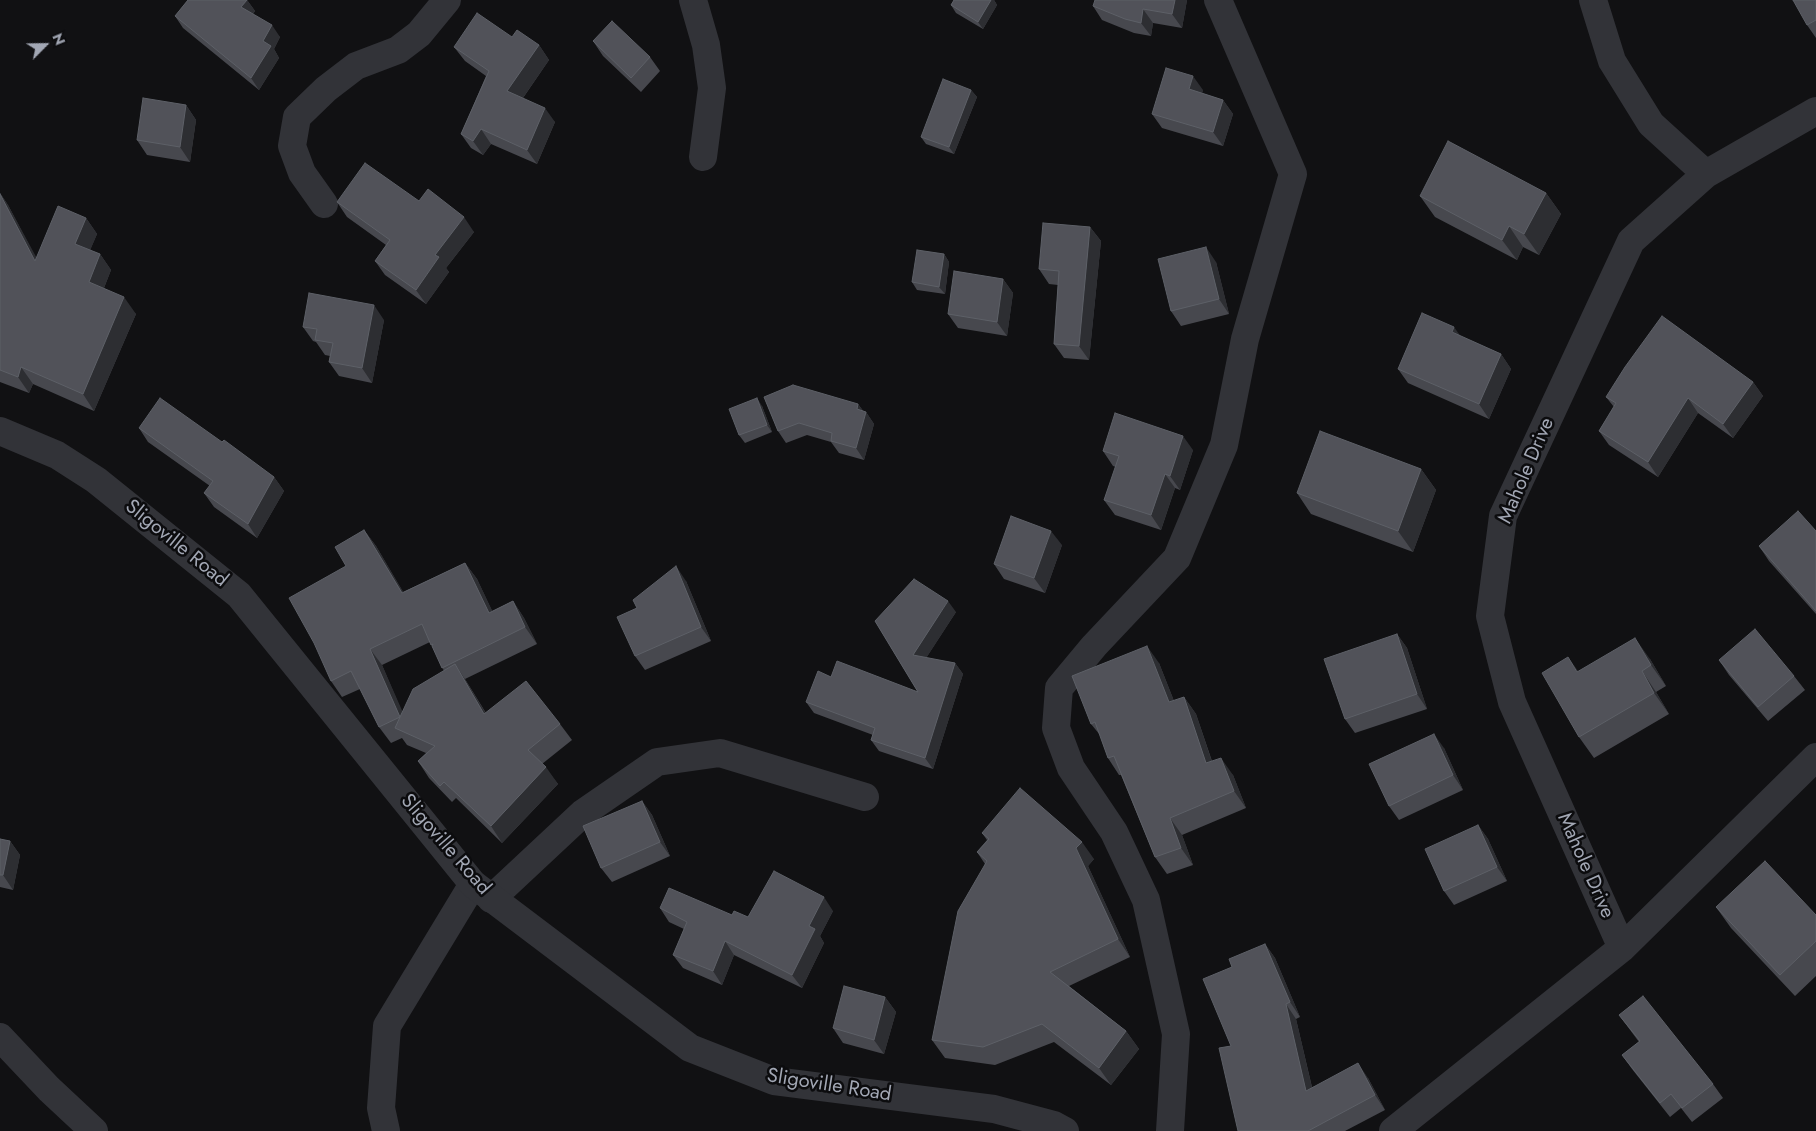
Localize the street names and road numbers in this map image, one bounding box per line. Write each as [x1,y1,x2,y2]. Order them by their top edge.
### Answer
street label: Mahole Drive [1494,414,1560,528]
street label: Sligoville Road [120,495,232,593]
street label: Sligoville Road [395,790,495,900]
street label: Mahole Drive [1551,810,1619,922]
street label: Sligoville Road [765,1064,893,1108]

